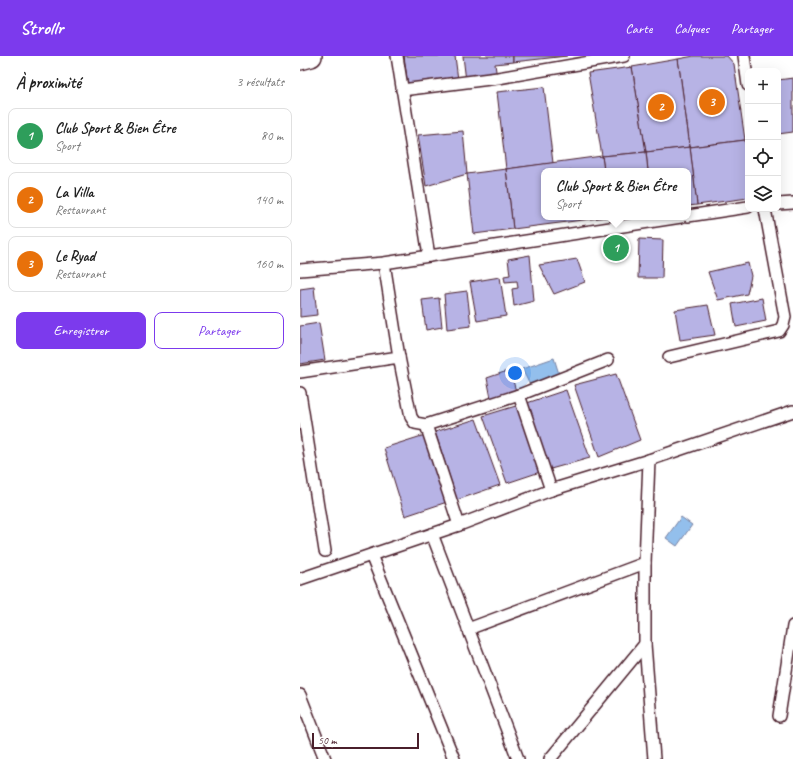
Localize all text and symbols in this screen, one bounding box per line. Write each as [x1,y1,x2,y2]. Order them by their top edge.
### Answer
text: Strollr [20,16,63,40]
text: Carte [625,20,652,37]
text: Calques [674,20,709,37]
text: Partager [731,20,773,37]
map controls [745,68,781,212]
button: + [745,68,781,104]
text: À proximité [16,72,81,93]
text: 3 résultats [236,74,284,90]
pin: 3 [699,87,725,117]
pin: 2 [648,92,674,122]
button: − [745,104,781,140]
text: Club Sport & Bien Être [55,119,175,138]
text: 1 [27,128,33,144]
text: 80 m [261,128,283,144]
text: Sport [55,138,80,154]
button: locate [745,140,781,176]
popup [541,168,691,220]
button: layers [745,176,781,212]
text: Club Sport & Bien Être [556,177,676,196]
text: La Villa [55,183,94,202]
text: 2 [27,192,33,208]
text: 140 m [255,192,283,208]
text: Sport [556,196,581,212]
text: Restaurant [55,202,105,218]
pin: 1 [603,233,629,263]
text: Le Ryad [55,247,95,266]
text: 3 [27,256,33,272]
text: 160 m [255,256,283,272]
text: Restaurant [55,266,105,282]
button: Enregistrer [16,312,146,349]
button: Partager [154,312,284,349]
your location [505,363,525,383]
scale bar [312,731,419,750]
text: 50 m [318,733,337,747]

